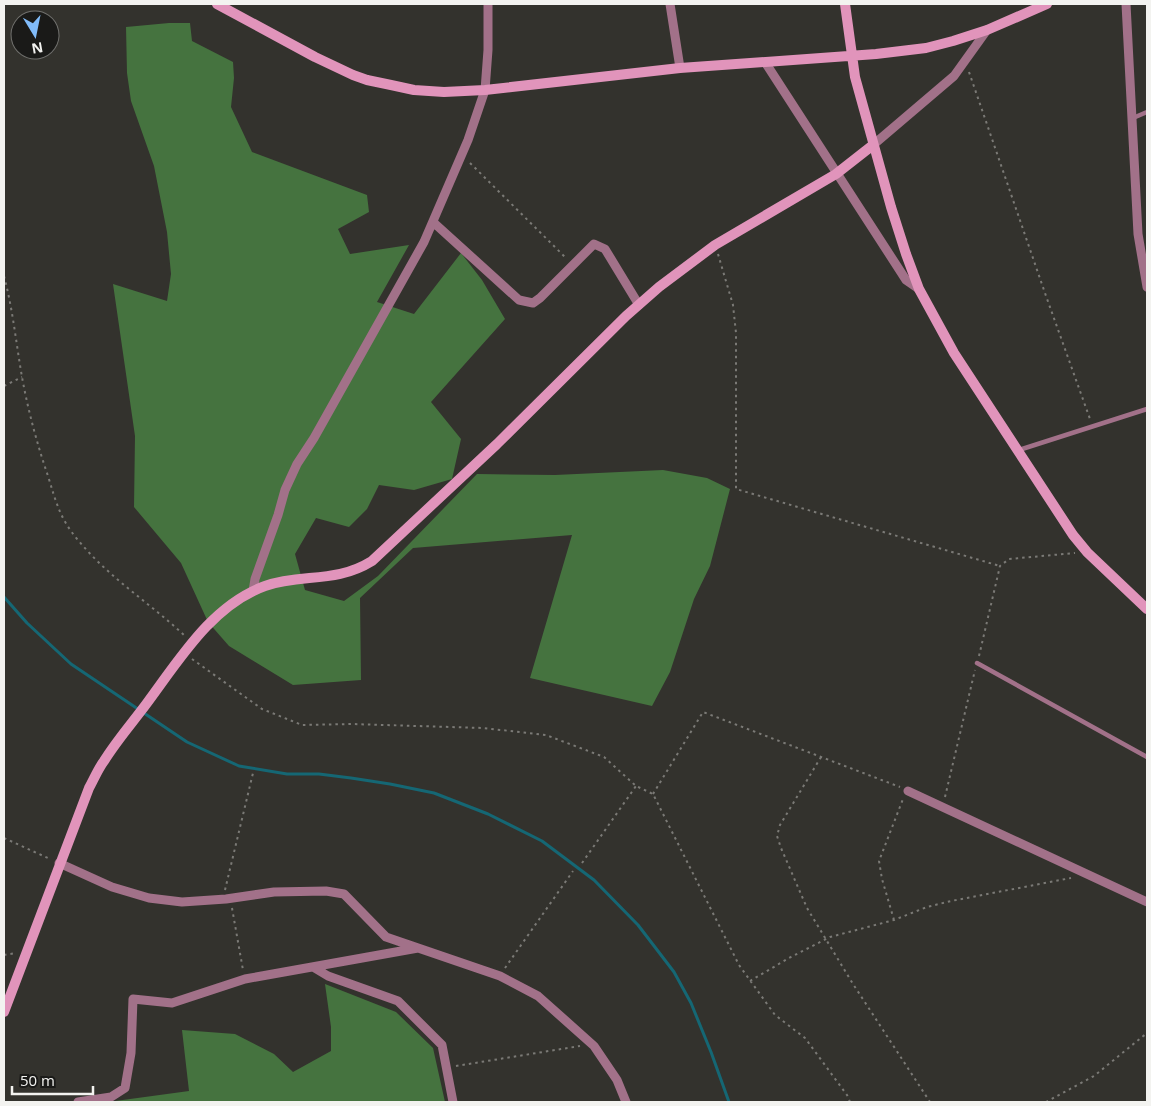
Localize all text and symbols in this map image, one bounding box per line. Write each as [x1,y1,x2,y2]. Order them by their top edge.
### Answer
north arrow [10,10,60,60]
text: N [30,38,45,59]
scale bar [12,1064,94,1096]
text: 50 m [20,1070,55,1090]

